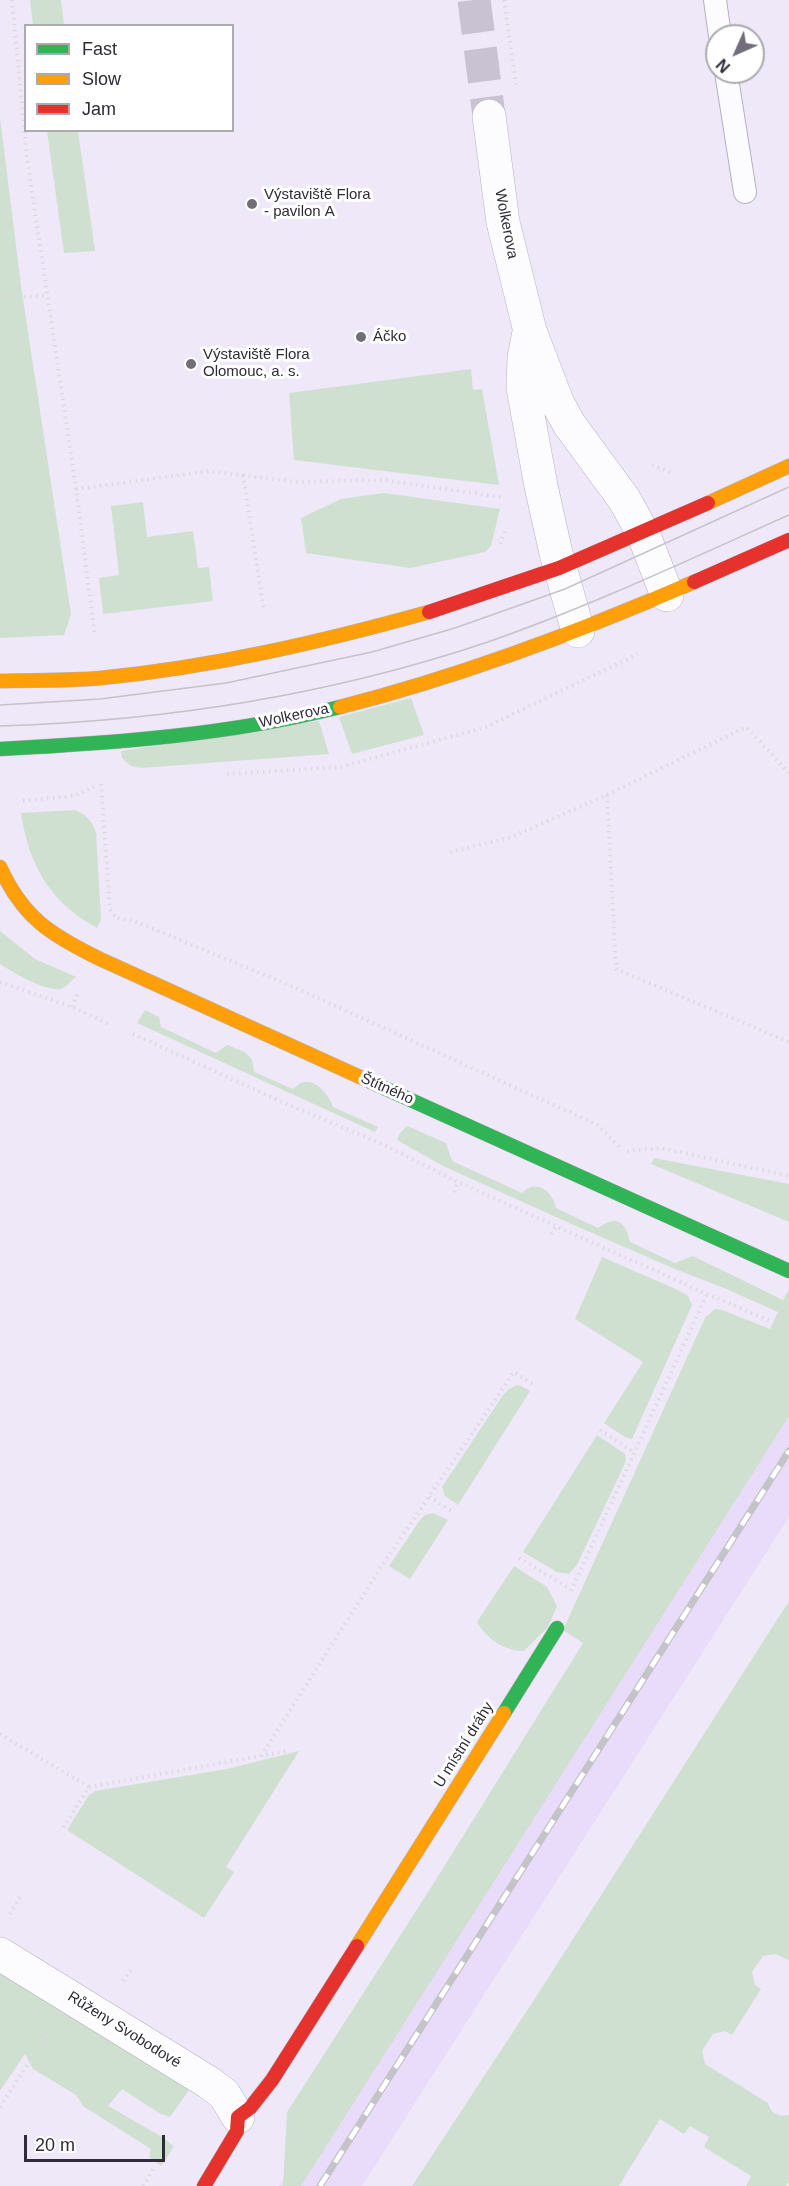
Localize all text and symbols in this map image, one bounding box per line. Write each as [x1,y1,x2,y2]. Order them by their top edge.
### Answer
legend [24,24,234,132]
north arrow [705,24,765,84]
text: Fast [82,39,117,59]
text: N [713,56,733,76]
text: Slow [82,69,121,89]
text: Jam [82,99,116,119]
place label: Výstaviště Flora - pavilon A [264,186,371,221]
street label: Wolkerova [490,188,522,260]
marker: Výstaviště Flora - pavilon A [245,197,259,211]
place label: Áčko [373,328,406,346]
marker: Áčko [354,330,368,344]
place label: Výstaviště Flora Olomouc, a. s. [203,346,310,381]
marker: Výstaviště Flora Olomouc, a. s. [184,357,198,371]
street label: Wolkerova [258,700,330,732]
street label: Štítného [358,1069,416,1109]
street label: U místní dráhy [431,1699,497,1791]
street label: Růženy Svobodové [64,1988,184,2072]
scale bar [27,2123,168,2161]
text: 20 m [35,2135,75,2155]

